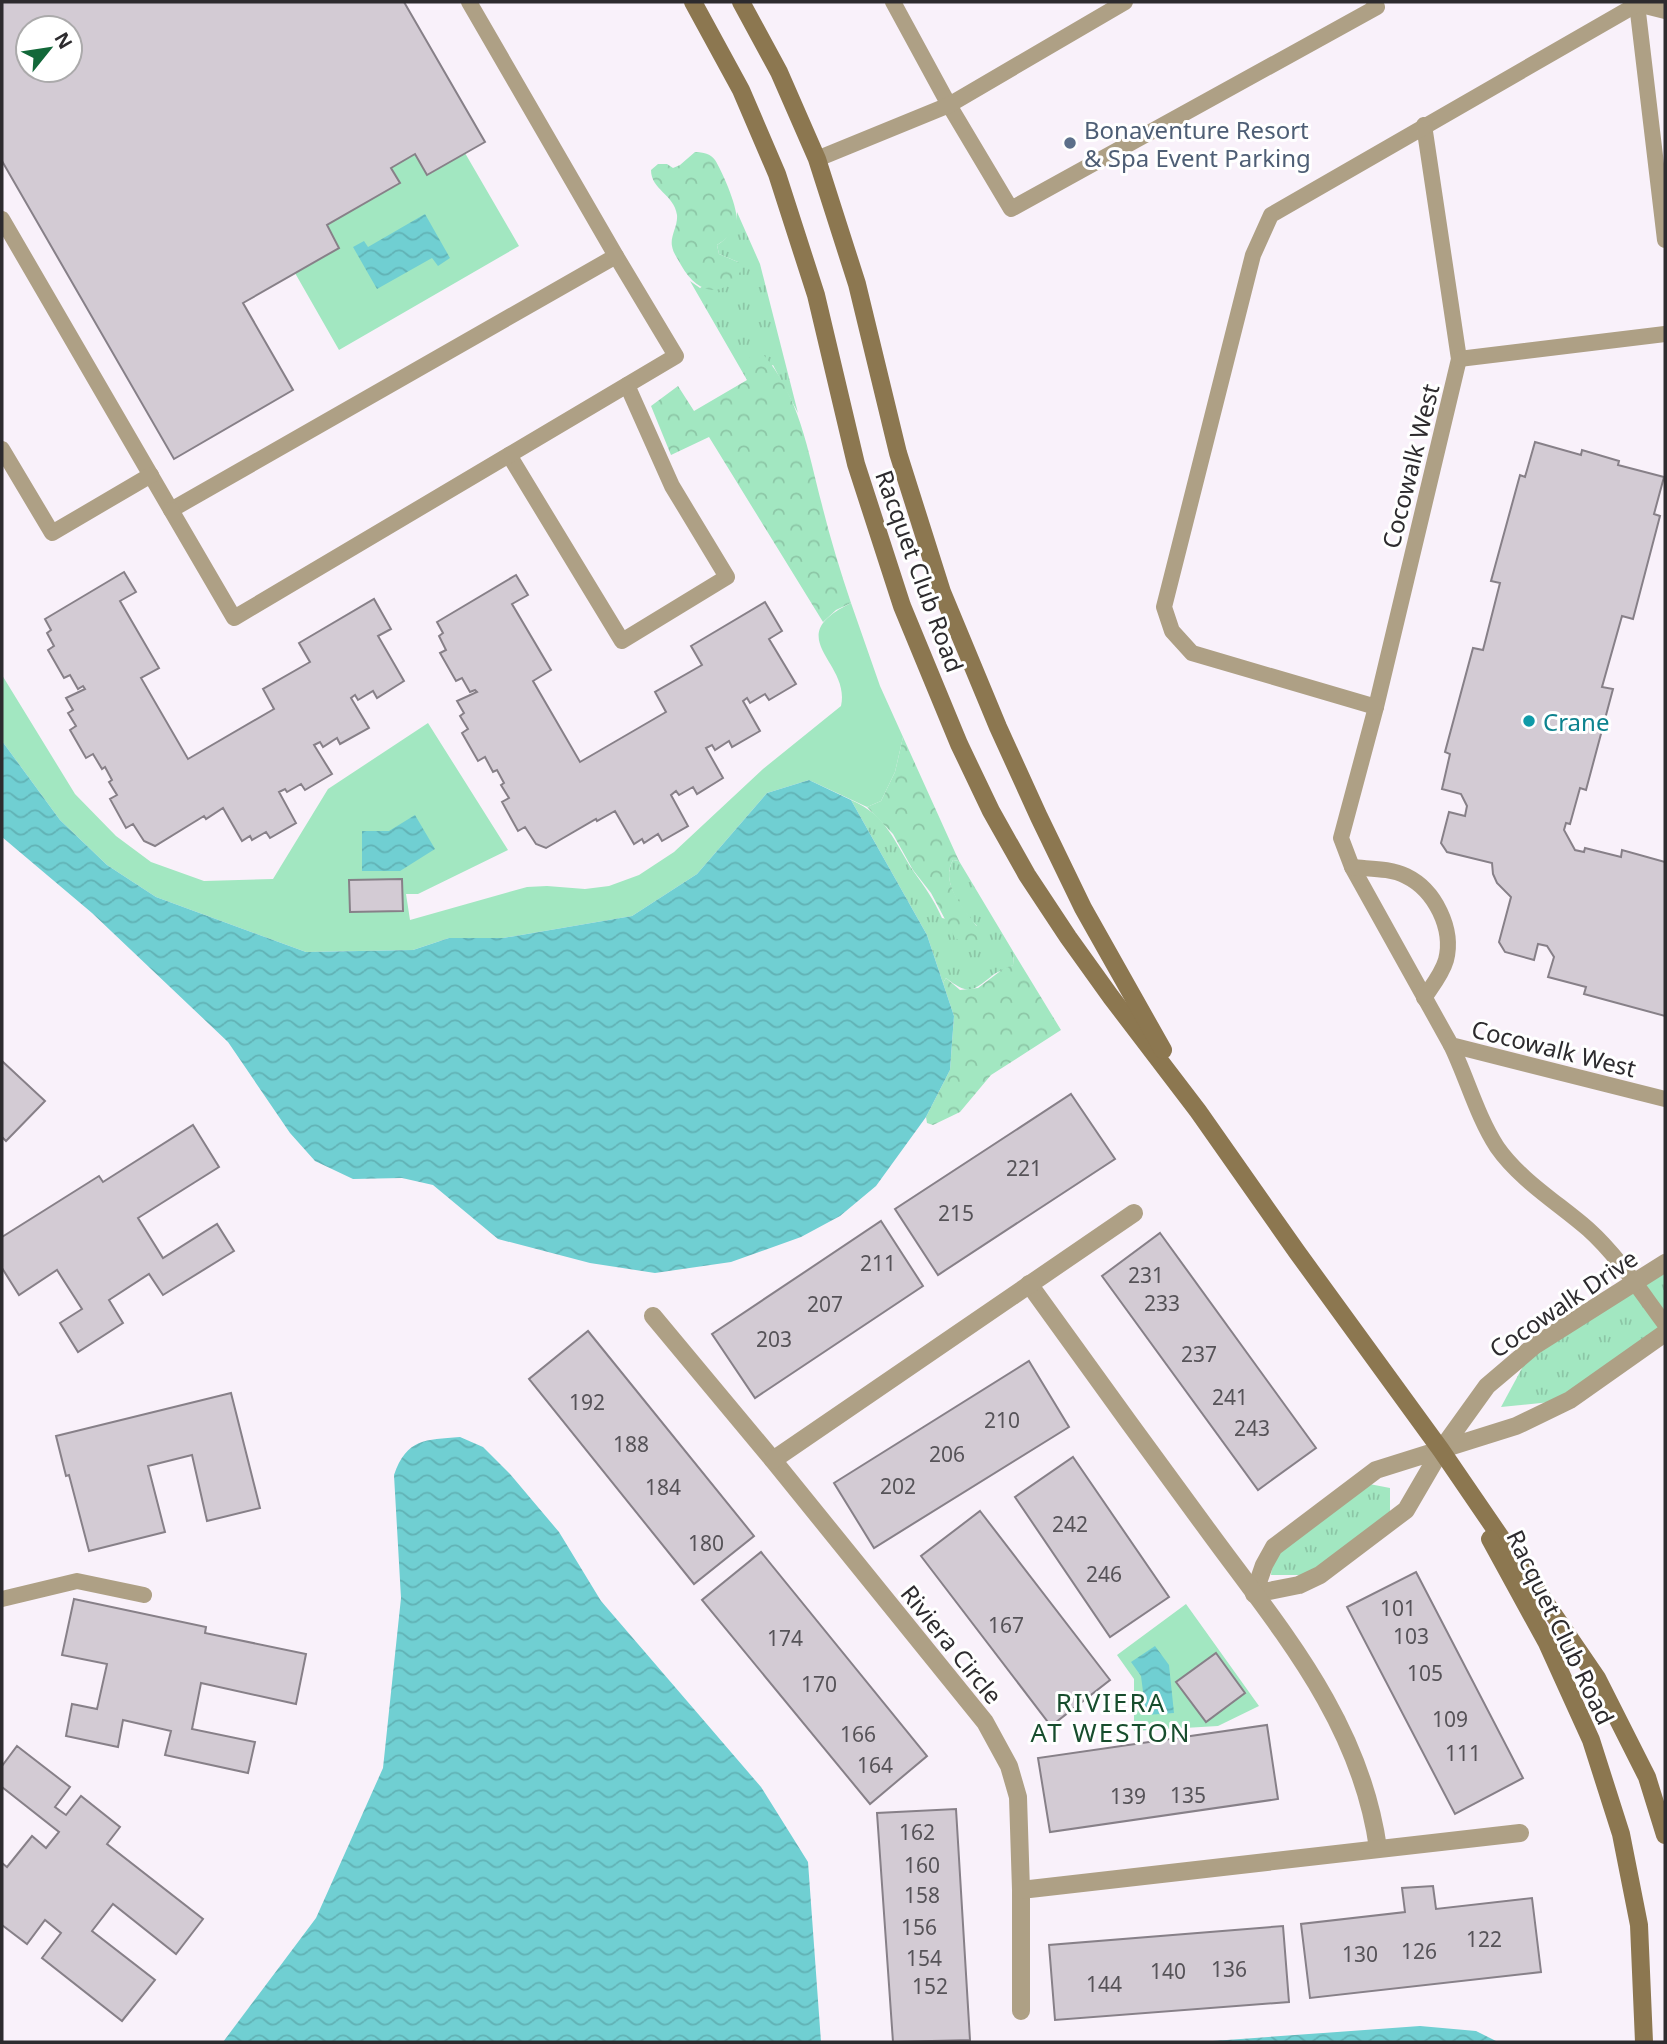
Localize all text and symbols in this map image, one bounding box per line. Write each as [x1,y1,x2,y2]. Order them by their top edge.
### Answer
north arrow [14,14,84,84]
text: N [49,27,79,54]
place label: Bonaventure Resort & Spa Event Parking [1084,113,1311,174]
marker: Bonaventure Resort & Spa Event Parking [1062,135,1078,151]
street label: Cocowalk West [1374,380,1446,552]
street label: Racquet Club Road [868,465,972,677]
place label: Crane [1543,705,1609,738]
marker: Crane [1521,713,1537,729]
street label: Cocowalk West [1468,1012,1640,1084]
house number: 221 [1006,1154,1042,1182]
house number: 215 [938,1199,974,1227]
street label: Cocowalk Drive [1482,1241,1644,1365]
house number: 211 [860,1249,896,1277]
house number: 231 [1128,1261,1164,1289]
house number: 233 [1144,1289,1180,1317]
house number: 207 [807,1290,843,1318]
house number: 203 [756,1325,792,1353]
house number: 237 [1181,1340,1217,1368]
house number: 241 [1212,1383,1248,1411]
house number: 192 [569,1388,605,1416]
house number: 210 [984,1406,1020,1434]
house number: 243 [1234,1414,1270,1442]
house number: 188 [613,1430,649,1458]
house number: 206 [929,1440,965,1468]
house number: 202 [880,1472,916,1500]
house number: 184 [645,1473,681,1501]
house number: 242 [1052,1510,1088,1538]
street label: Racquet Club Road [1500,1524,1622,1730]
house number: 180 [688,1529,724,1557]
house number: 246 [1086,1560,1122,1588]
street label: Riviera Circle [894,1578,1010,1710]
house number: 101 [1380,1594,1416,1622]
house number: 167 [988,1611,1024,1639]
house number: 103 [1393,1622,1429,1650]
house number: 174 [767,1624,803,1652]
house number: 105 [1407,1659,1443,1687]
house number: 170 [801,1670,837,1698]
district label: RIVIERA AT WESTON [1031,1684,1191,1750]
house number: 109 [1432,1705,1468,1733]
house number: 166 [840,1720,876,1748]
house number: 111 [1445,1739,1481,1767]
house number: 164 [857,1751,893,1779]
house number: 135 [1170,1781,1206,1809]
house number: 139 [1110,1782,1146,1810]
house number: 162 [899,1818,935,1846]
house number: 160 [904,1851,940,1879]
house number: 158 [904,1881,940,1909]
house number: 156 [901,1913,937,1941]
house number: 122 [1466,1925,1502,1953]
house number: 126 [1401,1937,1437,1965]
house number: 130 [1342,1940,1378,1968]
house number: 154 [906,1944,942,1972]
house number: 136 [1211,1955,1247,1983]
house number: 140 [1150,1957,1186,1985]
house number: 144 [1086,1970,1122,1998]
house number: 152 [912,1972,948,2000]

